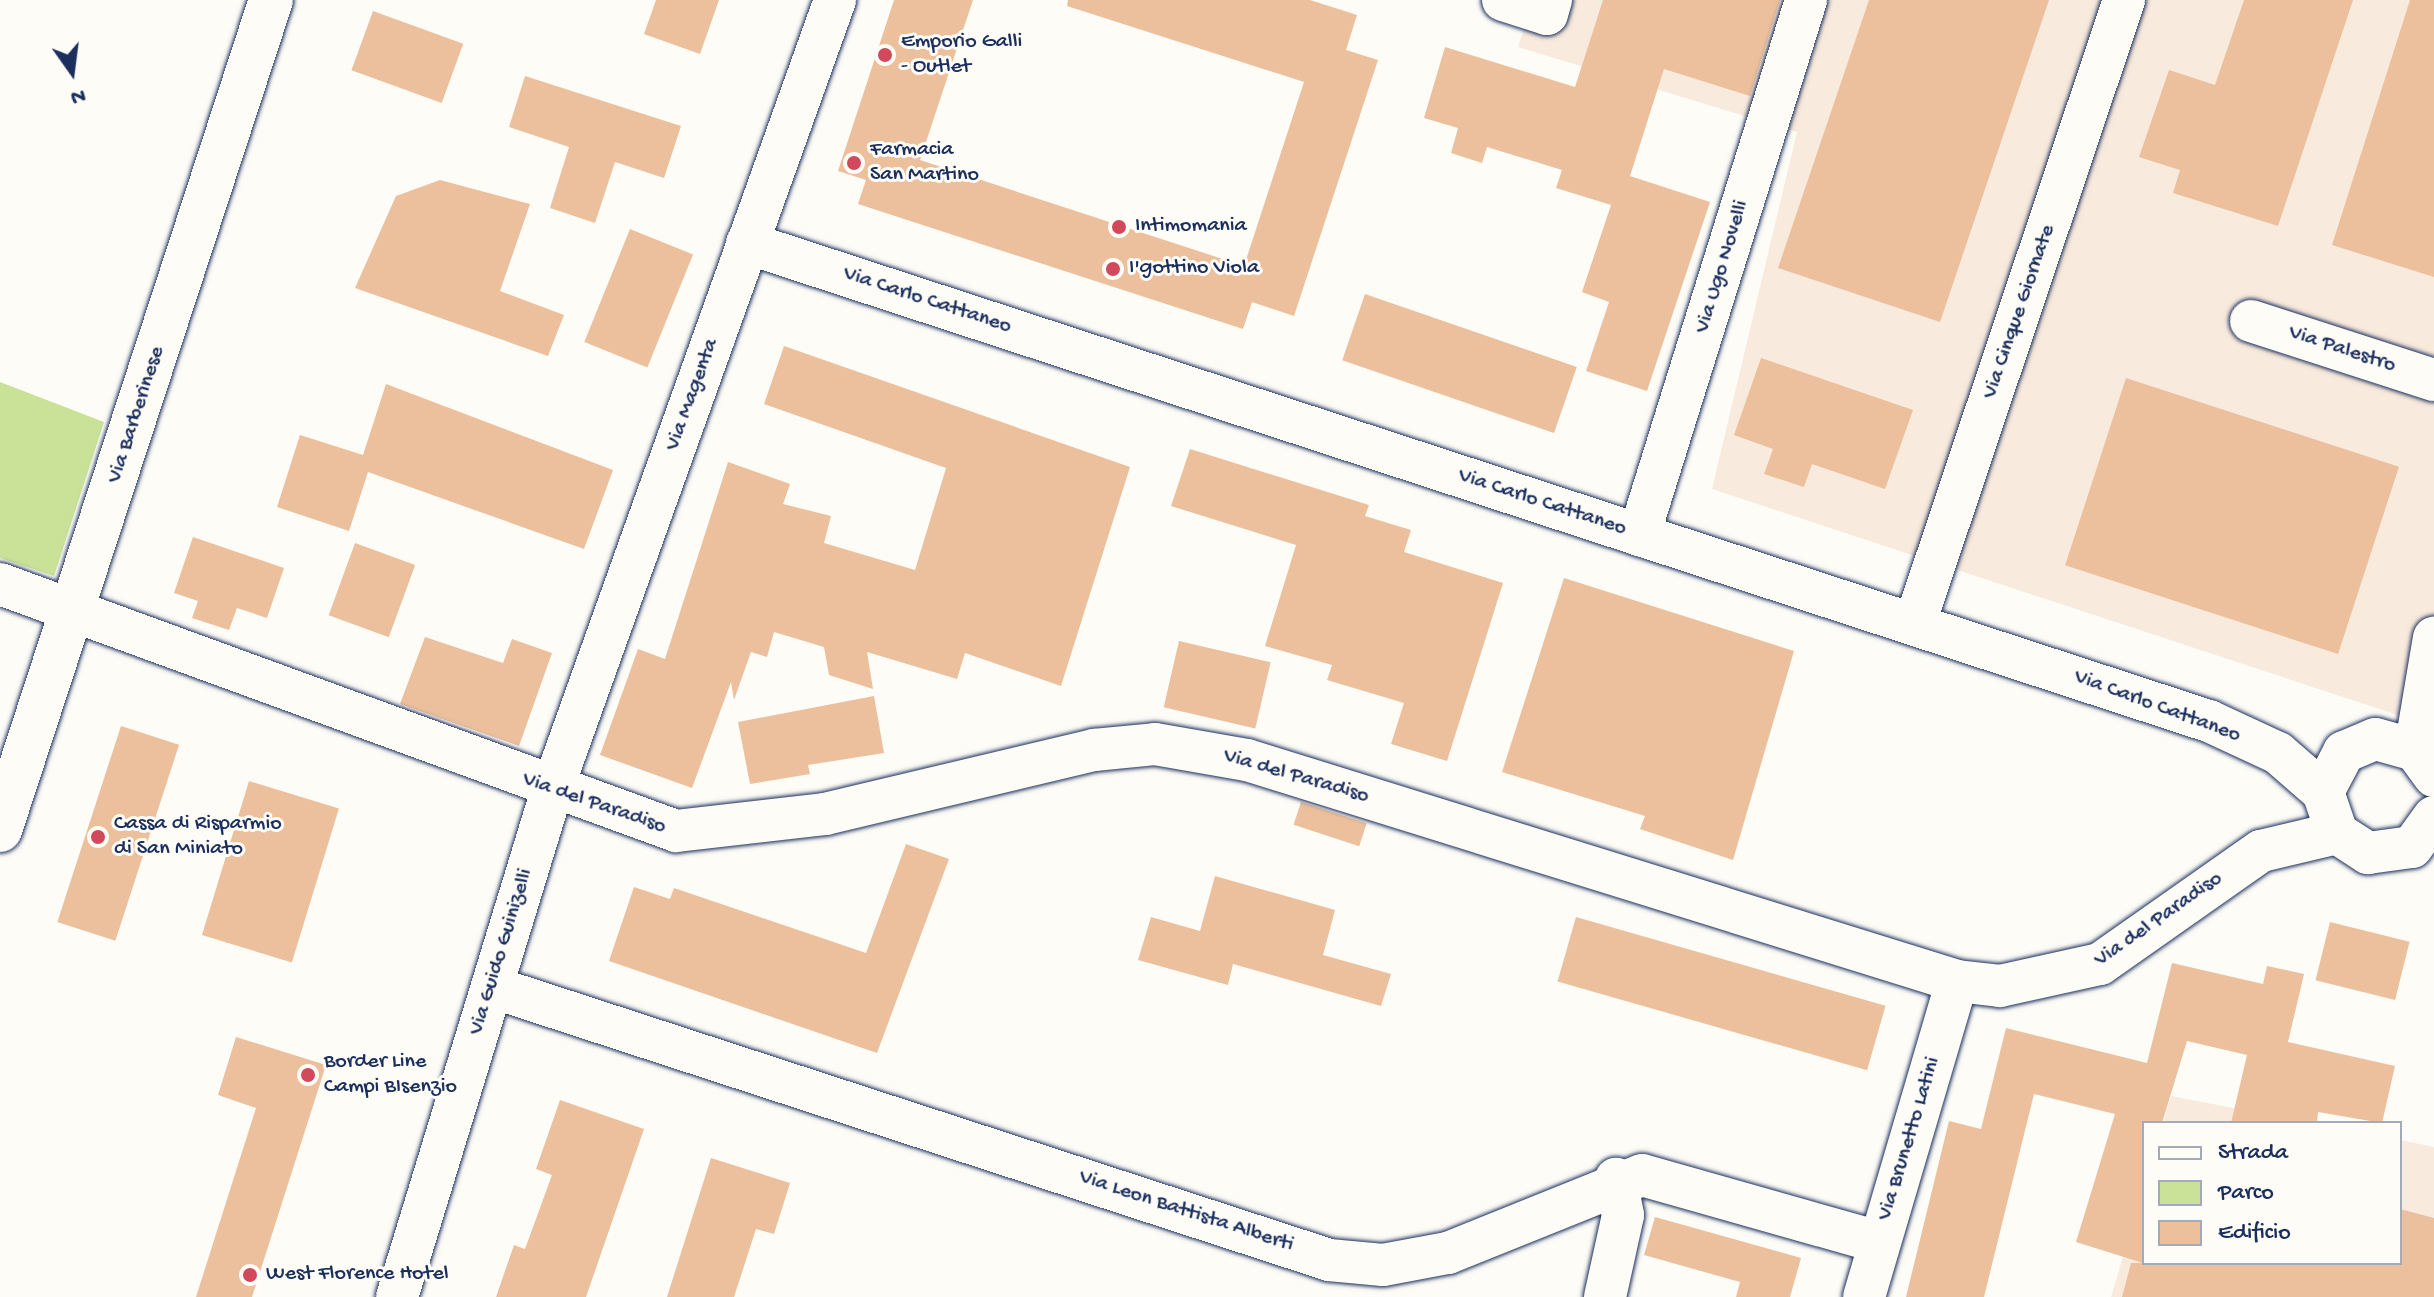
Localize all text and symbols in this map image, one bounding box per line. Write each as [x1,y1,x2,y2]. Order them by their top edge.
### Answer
place label: Emporio Galli - Outlet [901,29,1022,80]
north arrow [32,32,112,112]
marker: Emporio Galli - Outlet [876,46,894,64]
text: N [68,81,88,110]
place label: Farmacia San Martino [870,137,979,188]
marker: Farmacia San Martino [845,154,863,172]
street label: Via Ugo Novelli [1690,197,1756,337]
place label: Intimomania [1135,214,1247,240]
marker: Intimomania [1110,218,1128,236]
street label: Via Cinque Giornate [1978,221,2062,403]
place label: I'gottino Viola [1129,256,1259,282]
marker: I'gottino Viola [1104,260,1122,278]
street label: Via Carlo Cattaneo [840,261,1014,341]
street label: Via Palestro [2285,320,2399,380]
street label: Via Magenta [661,335,725,455]
street label: Via Barberinese [102,343,172,487]
street label: Via Carlo Cattaneo [1455,463,1629,543]
street label: Via Carlo Cattaneo [2070,665,2244,749]
street label: Via del Paradiso [1220,744,1372,810]
street label: Via del Paradiso [519,767,669,841]
place label: Cassa di Risparmio di San Miniato [114,811,282,862]
marker: Cassa di Risparmio di San Miniato [89,828,107,846]
street label: Via Guido Guinizelli [464,866,540,1038]
street label: Via del Paradiso [2090,866,2228,974]
place label: Border Line Campi BIsenzio [324,1049,457,1100]
street label: Via Brunetto Latini [1873,1054,1947,1224]
marker: Border Line Campi BIsenzio [299,1066,317,1084]
legend [2142,1121,2402,1265]
text: Strada [2218,1139,2288,1168]
street label: Via Leon Battista Alberti [1075,1165,1297,1259]
text: Parco [2218,1179,2274,1208]
text: Edificio [2218,1219,2291,1248]
place label: West Florence Hotel [266,1262,449,1288]
marker: West Florence Hotel [241,1266,259,1284]

